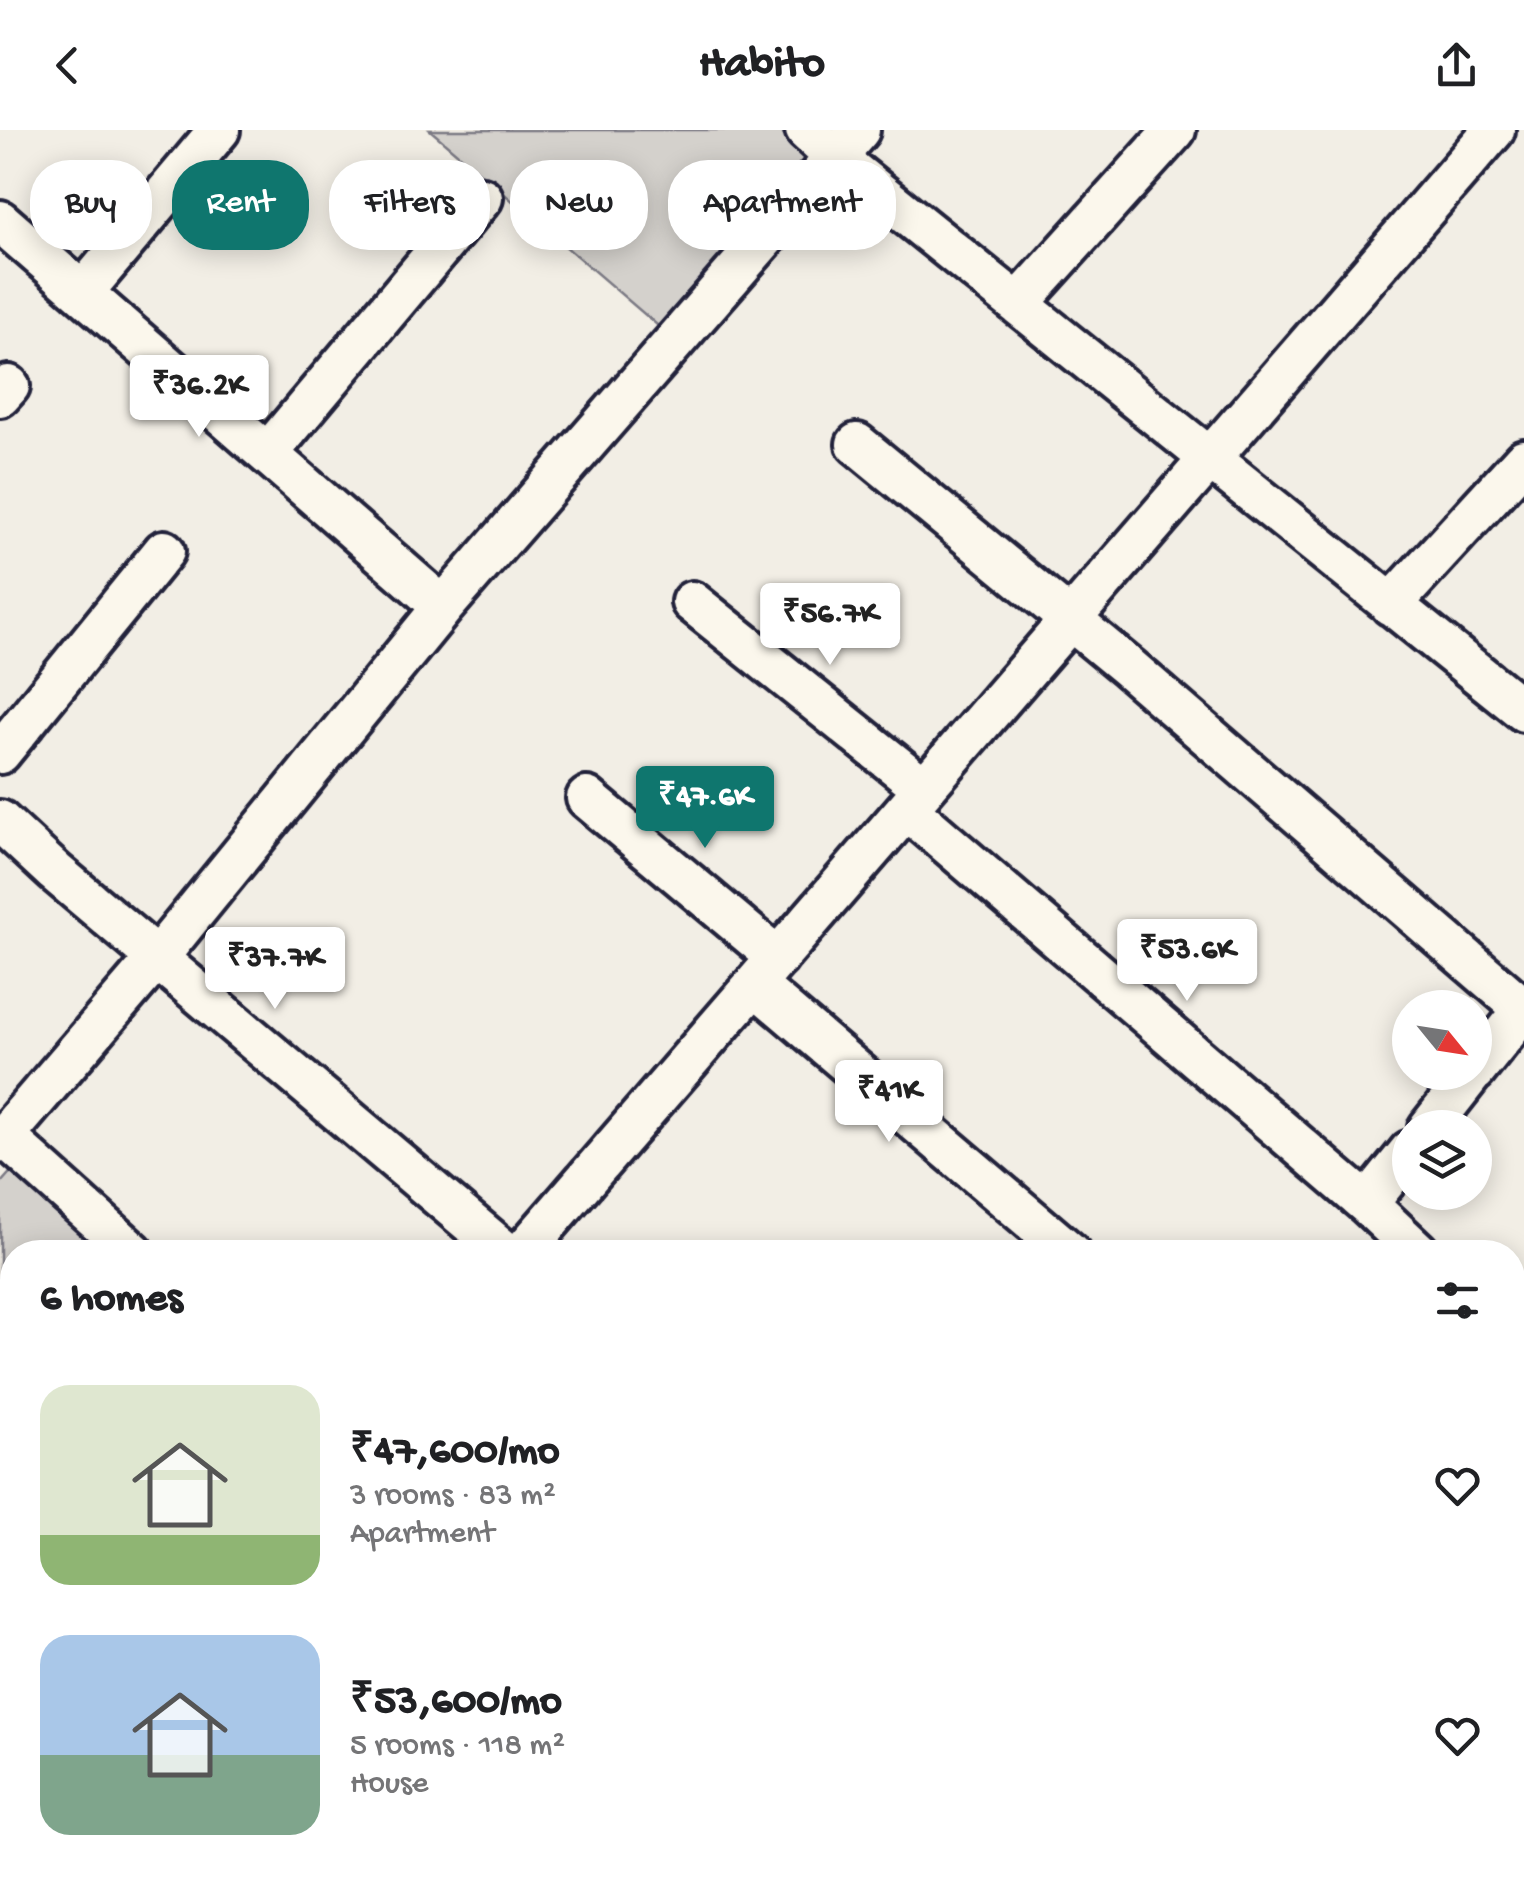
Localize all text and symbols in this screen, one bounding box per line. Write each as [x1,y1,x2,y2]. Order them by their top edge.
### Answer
icon: back [40,38,95,93]
icon: share [1429,38,1484,93]
text: Habito [699,39,825,92]
chip: Buy [30,160,152,250]
chip: Rent [172,160,309,250]
chip: Filters [329,160,490,250]
chip: New [510,160,648,250]
chip: Apartment [668,160,896,250]
pin: ₹36.2K [118,355,280,440]
text: ₹36.2K [152,368,246,406]
pin: ₹56.7K [749,583,911,668]
text: ₹56.7K [782,596,878,634]
pin: ₹47.6K [624,766,786,851]
text: ₹47.6K [658,779,752,817]
pin: ₹53.6K [1106,919,1268,1004]
pin: ₹37.7K [194,927,356,1012]
text: ₹53.6K [1139,932,1235,970]
text: ₹37.7K [227,940,323,978]
north arrow [1392,990,1492,1090]
map controls [1392,990,1492,1210]
pin: ₹41K [830,1060,948,1145]
text: ₹41K [857,1073,921,1111]
button: layers [1392,1110,1492,1210]
icon: filters [1430,1273,1485,1328]
text: 6 homes [40,1276,183,1325]
icon: home [120,1425,240,1545]
text: ₹47,600/mo [350,1429,560,1478]
icon: heart [1430,1458,1485,1513]
text: 3 rooms · 83 m² [350,1478,556,1516]
text: Apartment [350,1516,494,1554]
icon: home [120,1675,240,1795]
text: ₹53,600/mo [350,1679,562,1728]
icon: heart [1430,1708,1485,1763]
text: 5 rooms · 118 m² [350,1728,565,1766]
text: House [350,1766,428,1804]

